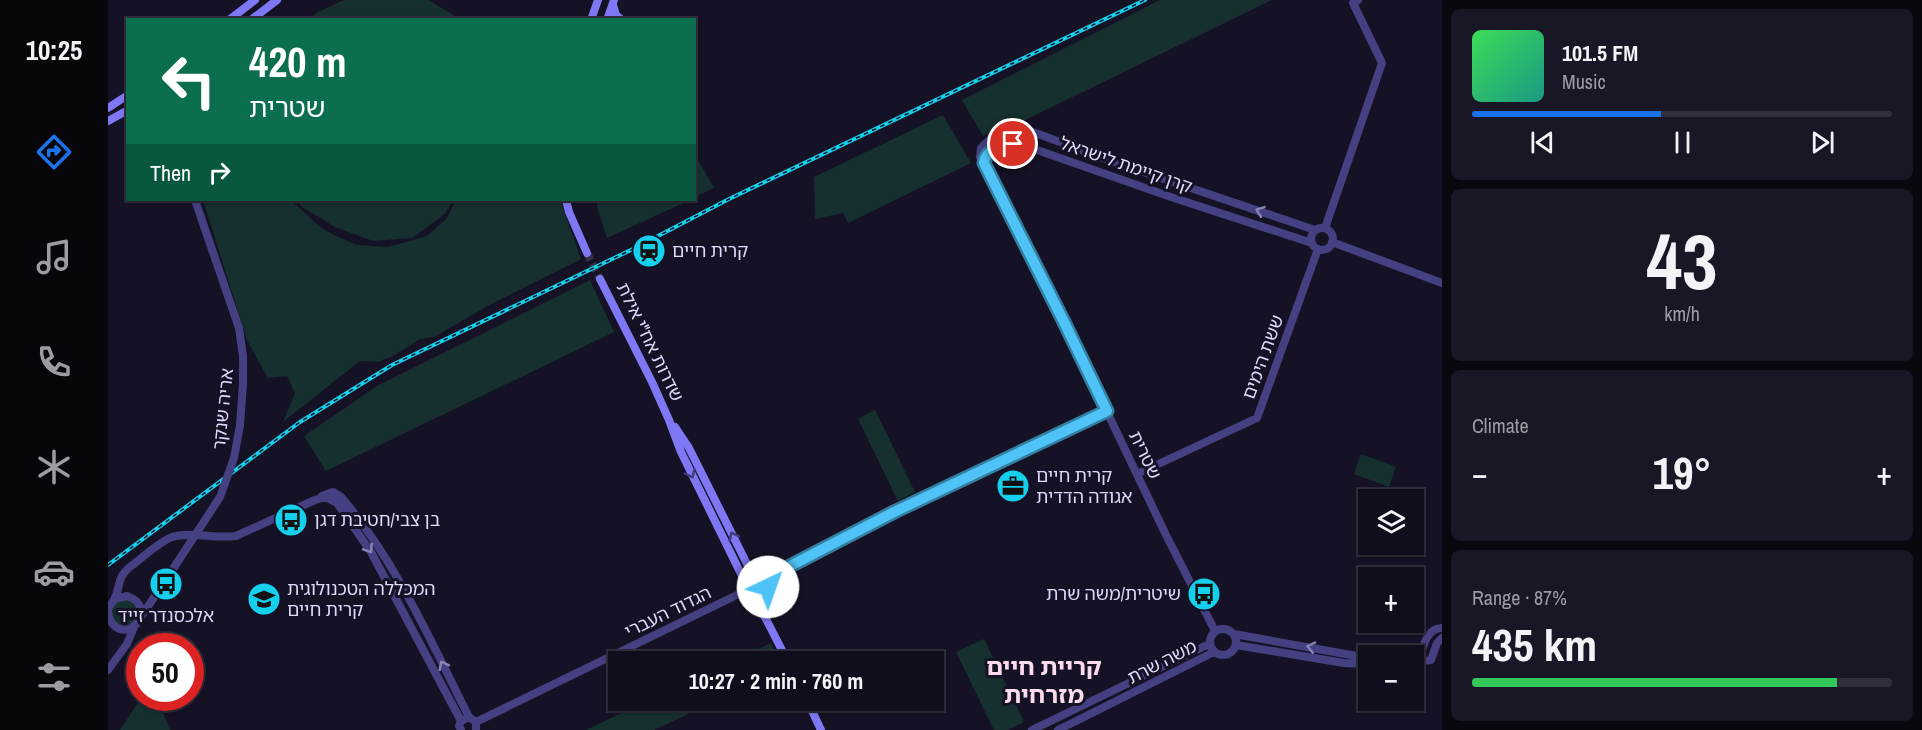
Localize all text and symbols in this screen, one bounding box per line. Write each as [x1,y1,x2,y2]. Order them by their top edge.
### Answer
text: 10:25 [26,32,82,68]
text: 420 m [249,34,347,90]
text: 101.5 FM [1562,38,1638,68]
icon: left [150,42,228,120]
text: Music [1562,68,1606,95]
text: שטרית [249,89,325,125]
pin [987,118,1038,169]
icon: previous [1526,126,1559,159]
icon: pause [1666,126,1699,159]
icon: next [1806,126,1839,159]
icon: arrive [996,127,1029,160]
street label: קרן קיימת לישראל [1057,130,1196,199]
icon: directions [33,131,75,173]
icon: right [203,156,236,189]
text: Then [150,158,191,188]
one-way arrow [1255,205,1266,218]
text: 43 [1646,208,1718,313]
station icon: קרית חיים [631,233,667,269]
icon: music [33,236,75,278]
place label: קרית חיים [672,238,748,263]
street label: שדרות אח"י אילת [611,278,690,405]
text: km/h [1664,300,1700,327]
street label: ששת הימים [1236,311,1289,403]
icon: phone [33,341,75,383]
street label: אריה שנקר [206,367,239,451]
text: Climate [1472,412,1529,439]
street label: שטרית [1123,426,1168,483]
text: 19° [1652,442,1712,503]
icon: climate [33,446,75,488]
text: − [1472,451,1488,495]
text: + [1876,451,1892,495]
place label: קרית חיים אגודה הדדית [1036,463,1132,509]
one-way arrow [684,467,696,478]
office icon: קרית חיים אגודה הדדית [995,468,1031,504]
map controls [1358,489,1424,711]
button: layers [1358,489,1424,555]
bus stop icon: בן צבי/חטיבת דגן [273,502,309,538]
place label: בן צבי/חטיבת דגן [314,507,440,532]
one-way arrow [728,531,740,542]
one-way arrow [362,542,373,553]
icon: car [33,551,75,593]
position arrow [736,555,800,619]
bus stop icon: אלכסנדר זייד [148,566,184,602]
button: + [1358,567,1424,633]
place label: המכללה הטכנולוגית קרית חיים [287,576,436,622]
bus stop icon: שיטרית/משה שרת [1186,576,1222,612]
street label: הגדוד העברי [620,580,715,643]
school or university icon: המכללה הטכנולוגית קרית חיים [246,581,282,617]
place label: שיטרית/משה שרת [1046,581,1181,606]
text: Range · 87% [1472,584,1567,611]
place label: אלכסנדר זייד [118,603,214,628]
text: 435 km [1472,614,1597,675]
speed limit sign: 50 [126,633,204,711]
street label: משה שרת [1123,633,1201,690]
one-way arrow [1306,641,1316,654]
button: − [1358,645,1424,711]
district label: קריית חיים מזרחית [986,650,1102,710]
icon: filters [33,656,75,698]
one-way arrow [439,660,450,671]
text: 10:27 · 2 min · 760 m [689,666,863,696]

